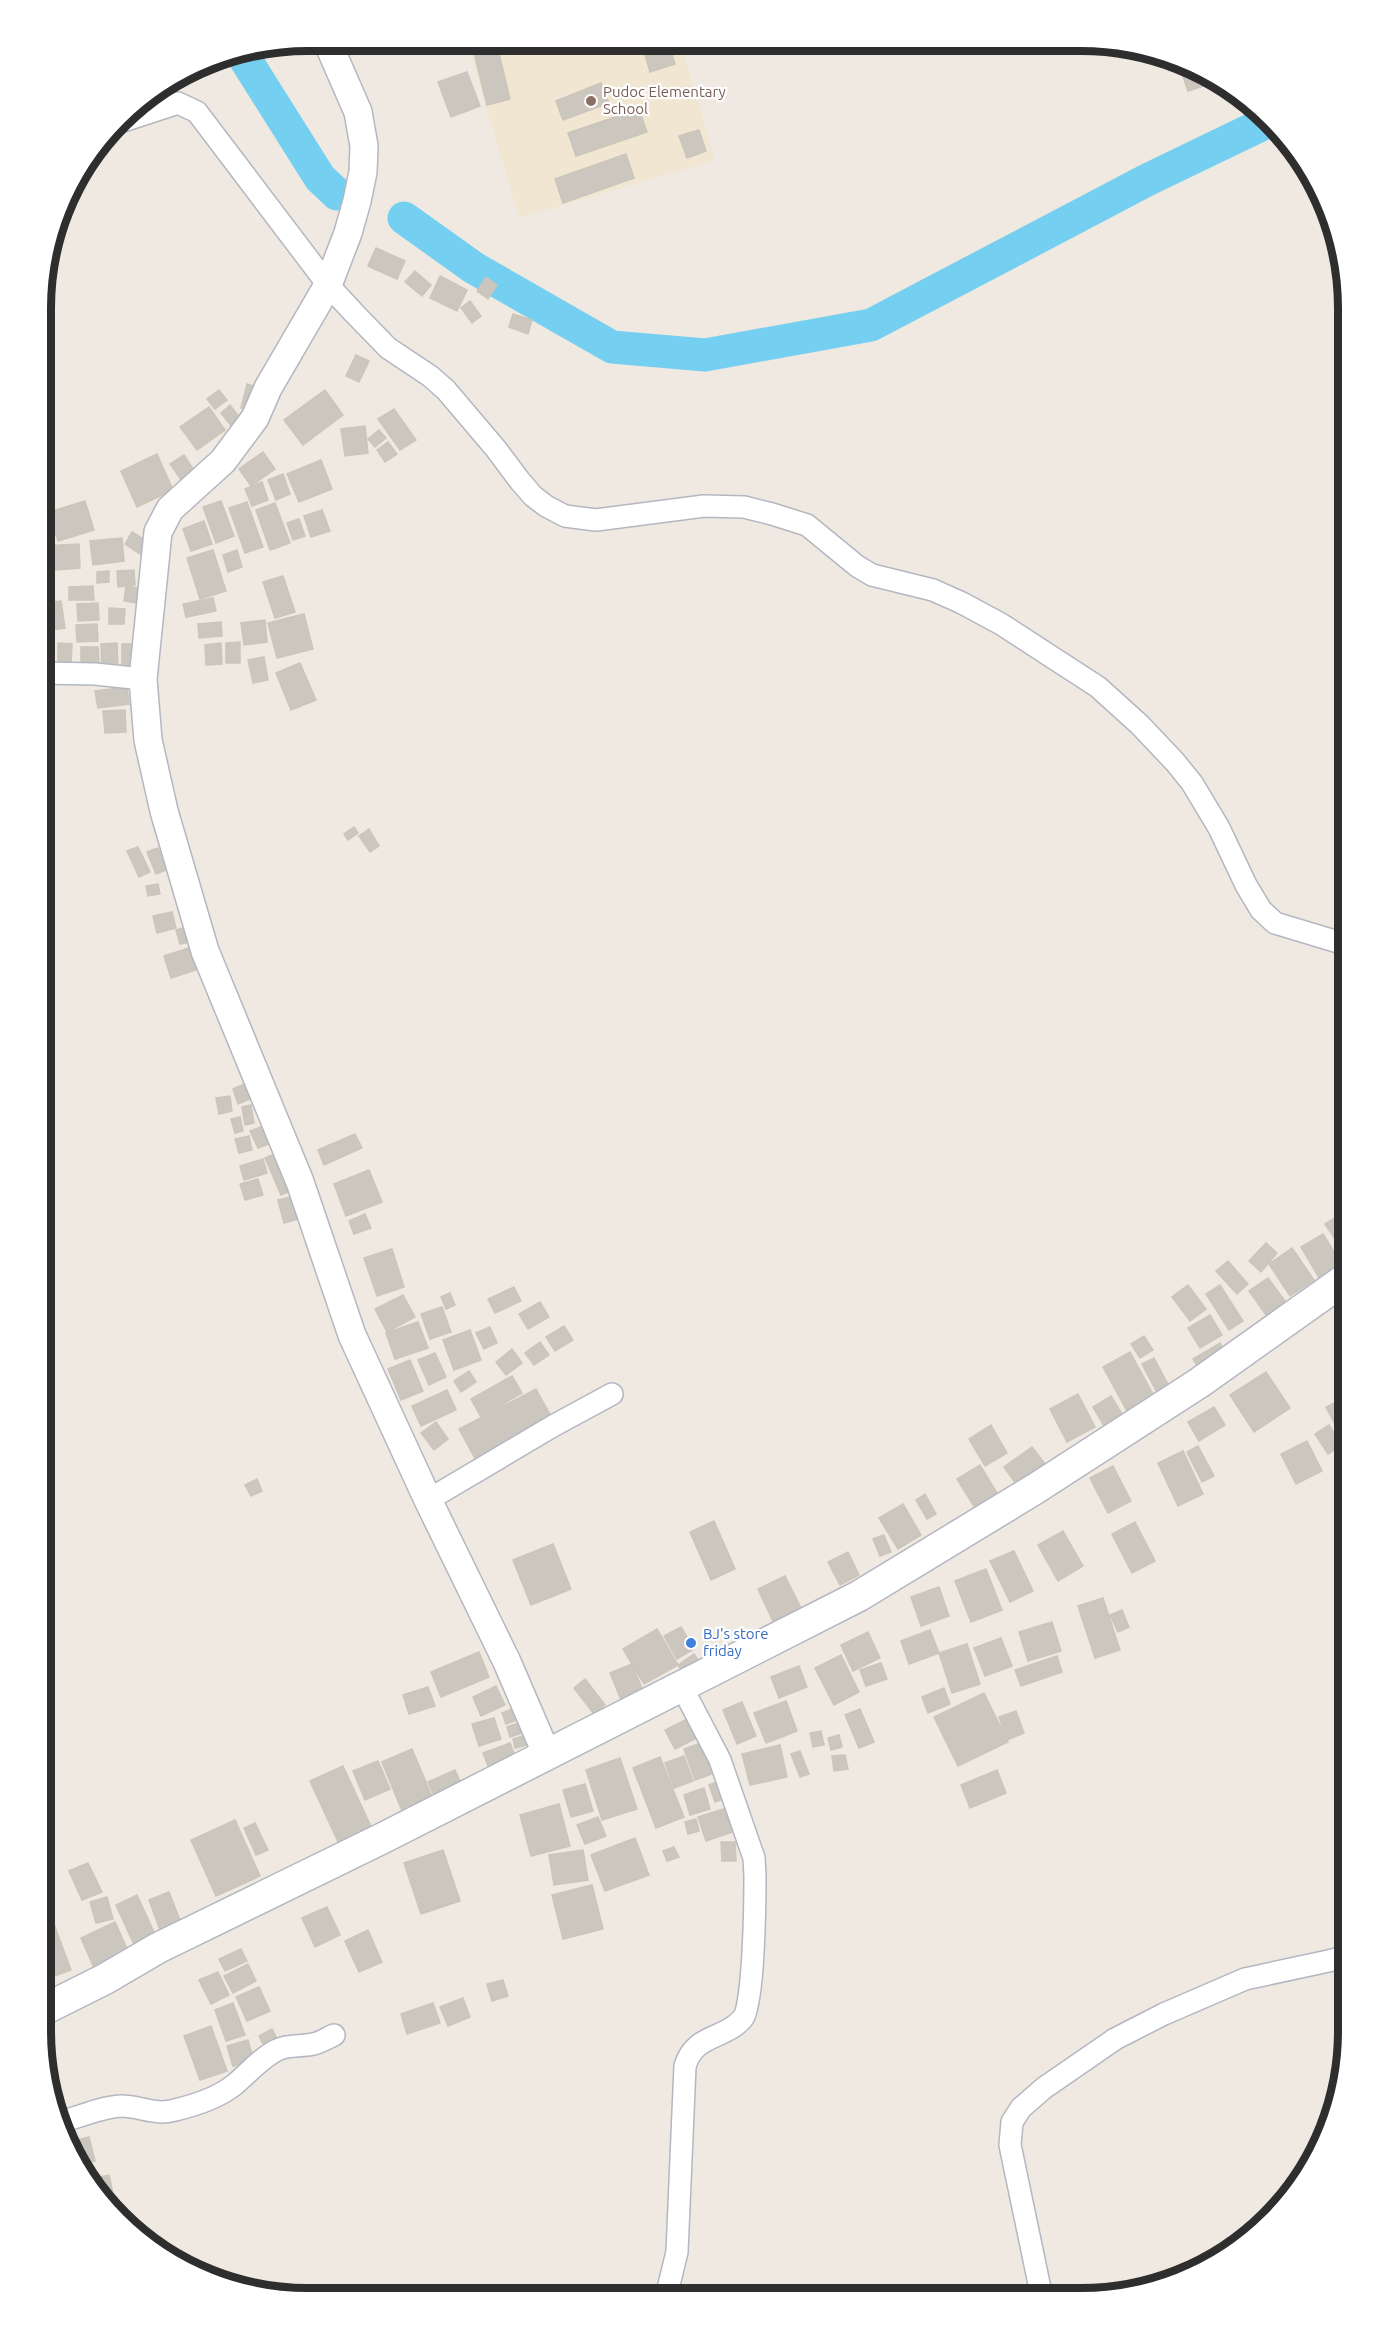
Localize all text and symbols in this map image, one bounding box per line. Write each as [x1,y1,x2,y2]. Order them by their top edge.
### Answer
place label: Pudoc Elementary School [603,83,726,117]
marker: Pudoc Elementary School [584,94,598,108]
place label: BJ's store friday [703,1625,769,1659]
marker: BJ's store friday [684,1636,698,1650]

